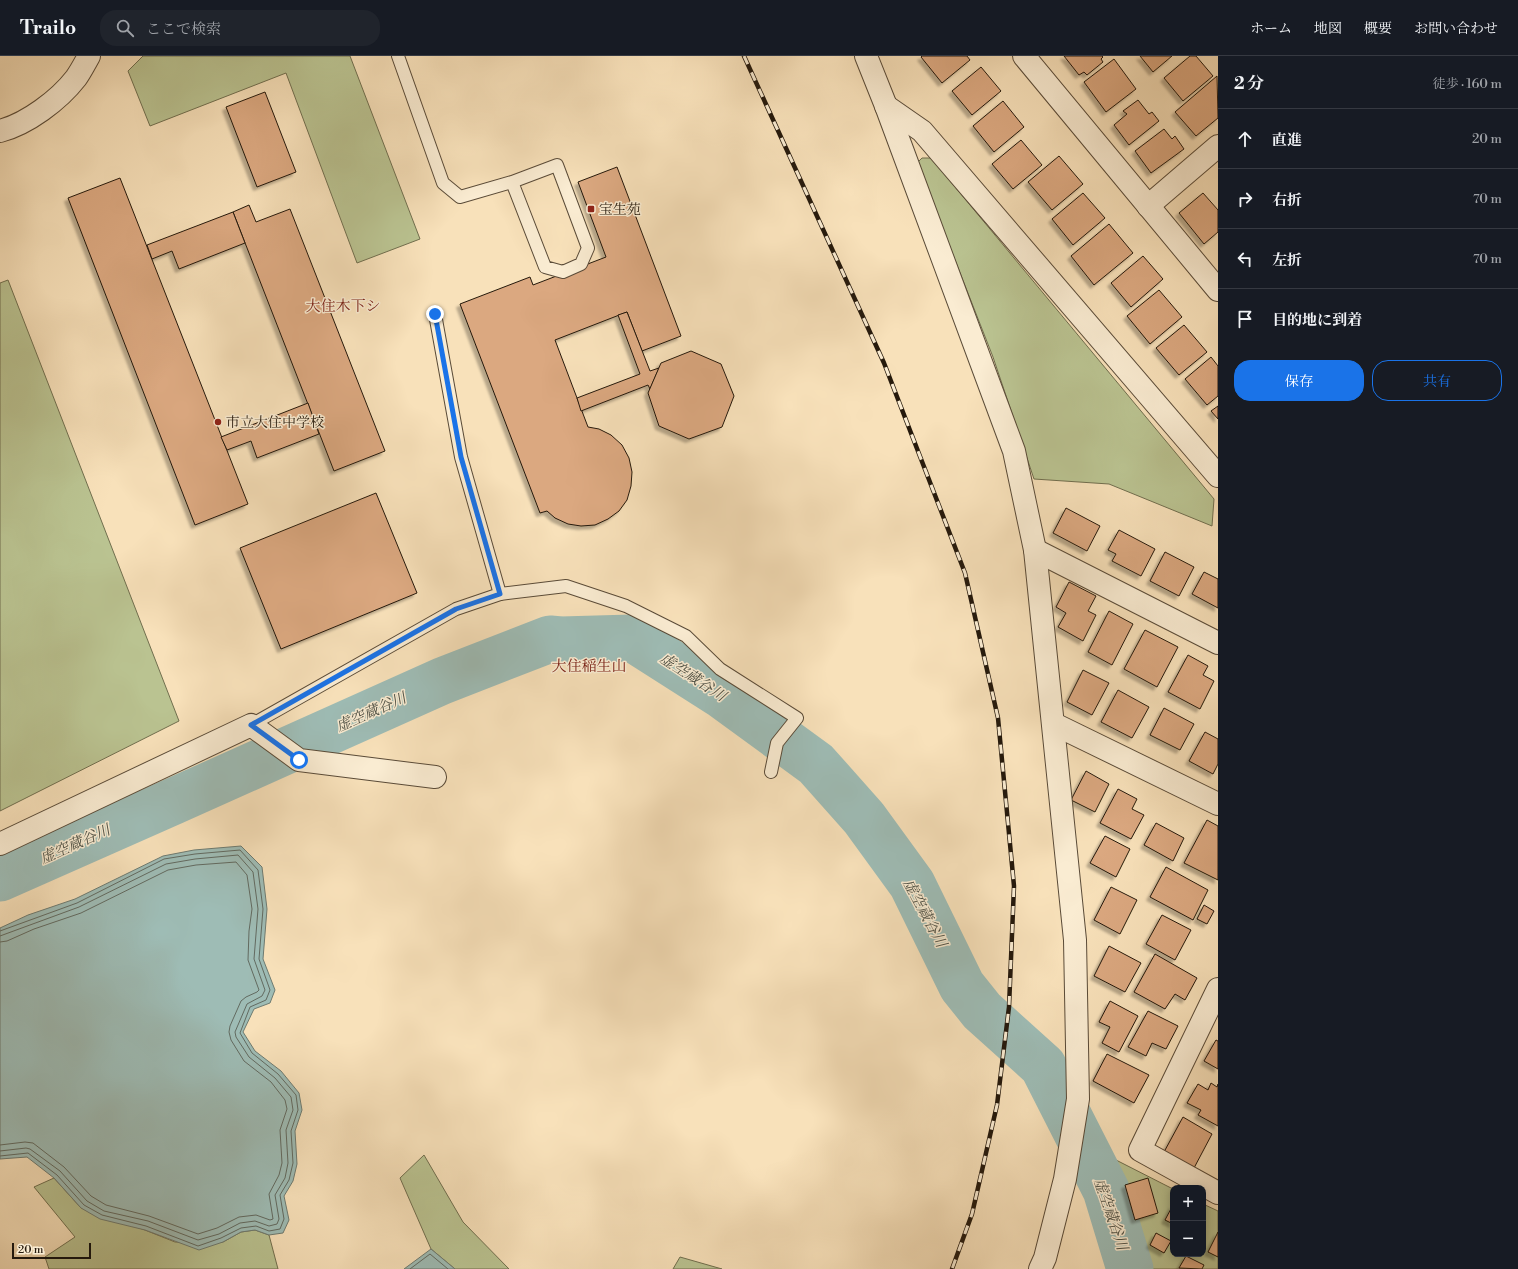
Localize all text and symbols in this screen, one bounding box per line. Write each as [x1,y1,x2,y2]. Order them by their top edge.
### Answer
search box [100,10,380,46]
text: Trailo [20,16,76,40]
icon: search [114,17,136,39]
text: ここで検索 [146,20,221,39]
text: ホーム [1250,20,1292,38]
text: 地図 [1314,20,1342,38]
text: 概要 [1364,20,1392,38]
text: お問い合わせ [1414,20,1498,38]
text: 2 分 [1234,73,1264,95]
text: 徒歩 · 160 m [1433,76,1502,92]
icon: ahead [1234,128,1256,150]
text: 直進 [1272,131,1302,150]
text: 20 m [1472,131,1502,147]
icon: right [1234,188,1256,210]
text: 右折 [1272,191,1302,210]
text: 70 m [1473,191,1502,207]
place label: 宝生苑 [599,201,641,219]
marker: 宝生苑 [586,204,596,214]
icon: left [1234,248,1256,270]
text: 左折 [1272,251,1302,270]
text: 70 m [1473,251,1502,267]
district label: 大住木下シ [305,297,381,316]
route end [426,305,444,323]
icon: arrive [1234,308,1256,330]
text: 目的地に到着 [1272,311,1362,330]
button: 保存 [1234,360,1364,401]
button: 共有 [1372,360,1502,401]
place label: 市立大住中学校 [226,414,324,432]
marker: 市立大住中学校 [213,417,223,427]
water label: 虚空蔵谷川 [656,649,731,707]
district label: 大住稲生山 [551,657,627,676]
water label: 虚空蔵谷川 [333,688,411,736]
route start [290,751,308,769]
water label: 虚空蔵谷川 [37,820,115,868]
water label: 虚空蔵谷川 [899,876,951,953]
water label: 虚空蔵谷川 [1089,1176,1132,1255]
map controls [1170,1185,1206,1257]
button: + [1170,1185,1206,1221]
button: − [1170,1221,1206,1257]
scale bar [12,1241,91,1260]
text: 20 m [18,1243,43,1257]

